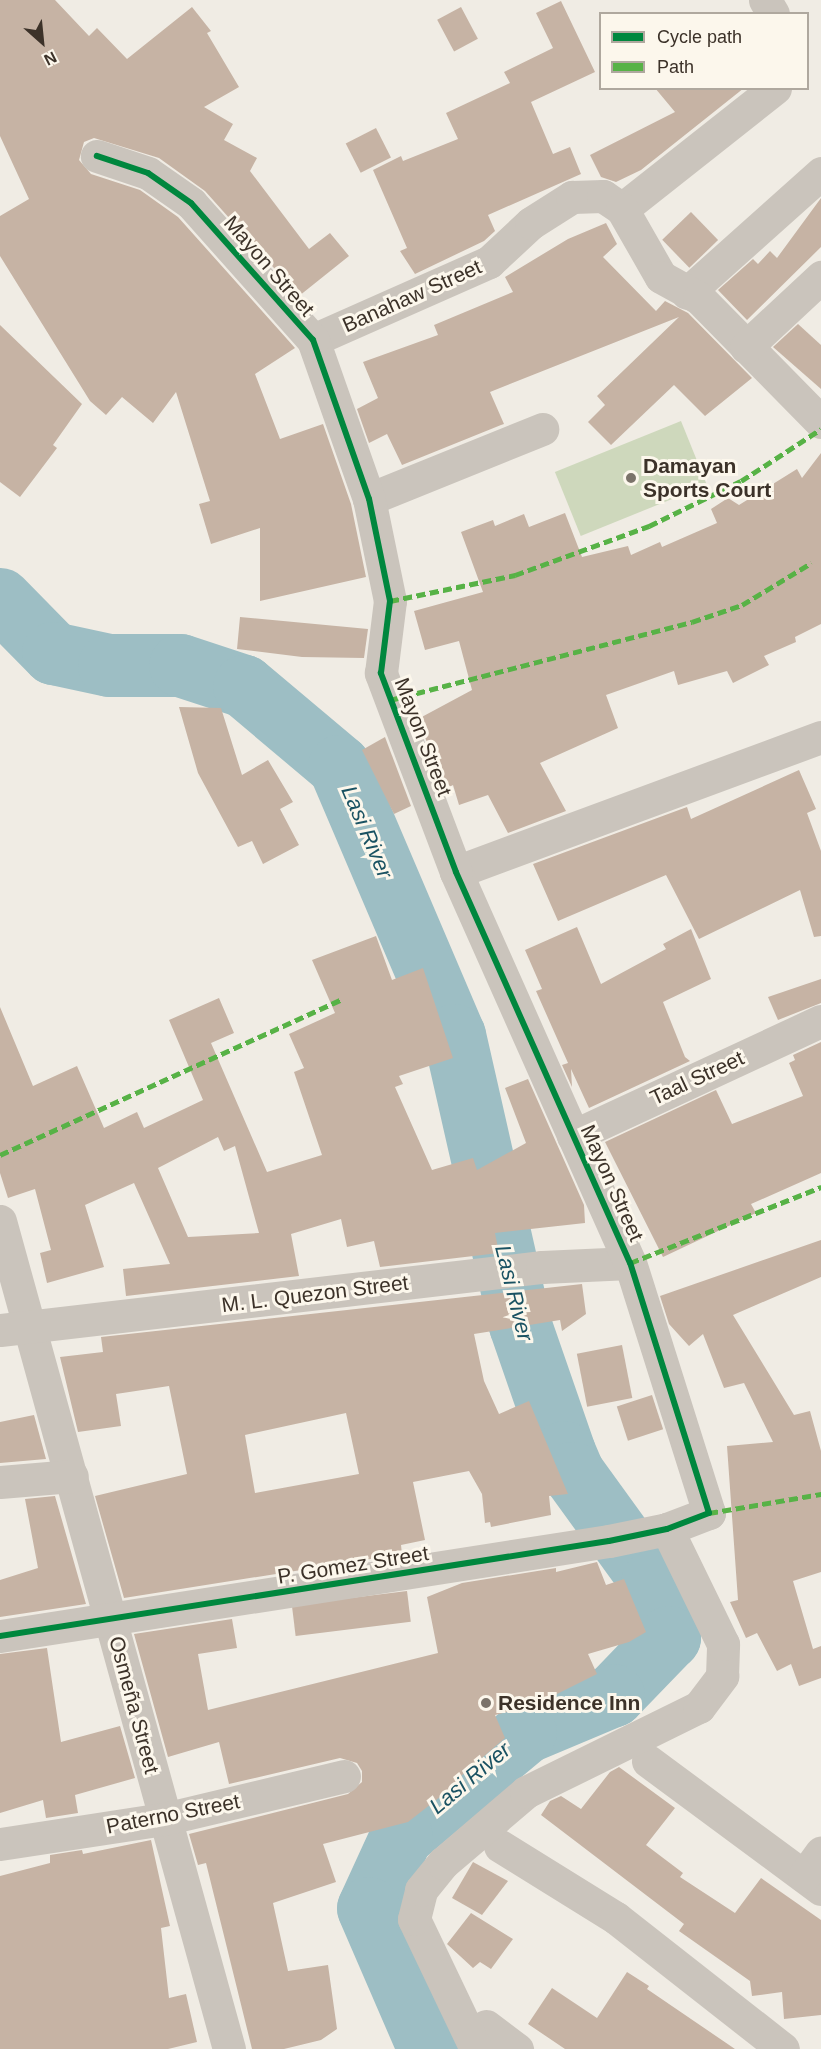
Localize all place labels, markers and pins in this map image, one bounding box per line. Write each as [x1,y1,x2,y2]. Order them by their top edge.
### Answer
place label: Damayan Sports Court [643,453,771,503]
marker: Damayan Sports Court [624,471,638,485]
place label: Residence Inn [498,1690,640,1716]
marker: Residence Inn [479,1696,493,1710]

